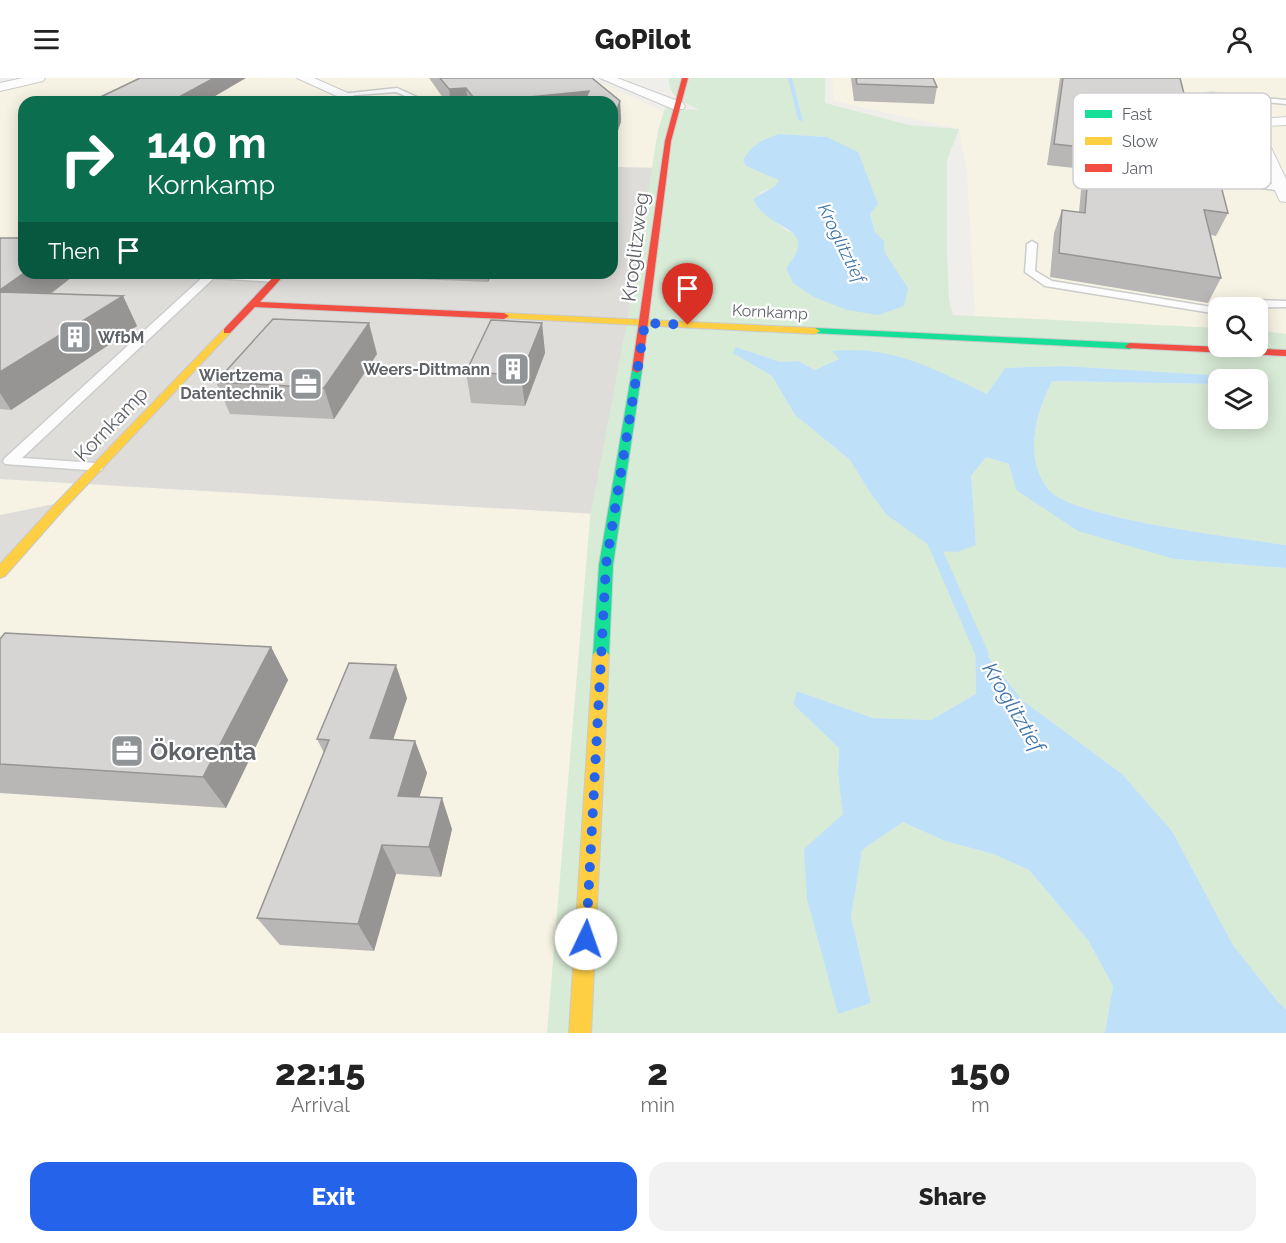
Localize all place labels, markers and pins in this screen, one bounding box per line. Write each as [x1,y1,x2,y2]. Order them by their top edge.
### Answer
pin [662,263,713,325]
building icon: WfbM [57,319,93,355]
place label: WfbM [98,328,144,347]
building icon: Weers-Dittmann [495,351,531,387]
place label: Weers-Dittmann [363,360,490,379]
place label: Wiertzema Datentechnik [180,366,283,403]
office icon: Wiertzema Datentechnik [288,366,324,402]
office icon: Ökorenta [109,733,145,769]
place label: Ökorenta [150,737,257,766]

